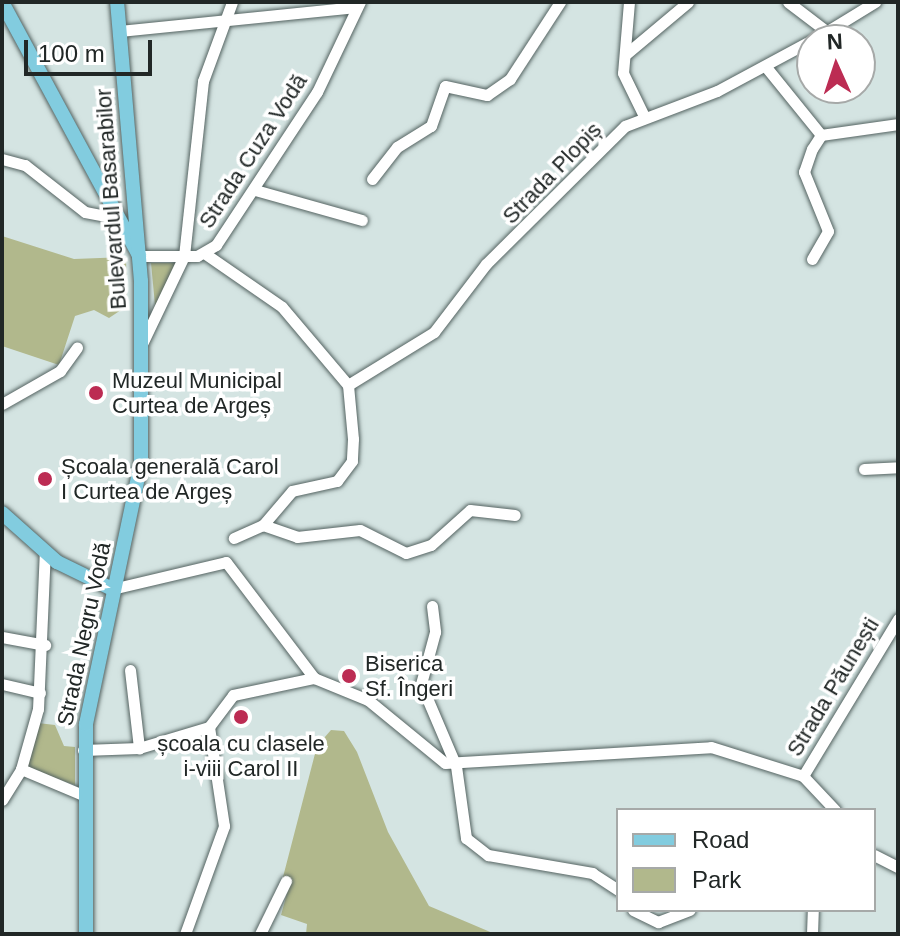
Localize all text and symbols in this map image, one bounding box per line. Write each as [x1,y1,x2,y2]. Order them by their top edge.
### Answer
scale bar [28,24,156,74]
north arrow [796,24,876,104]
text: N [826,29,843,54]
text: 100 m [38,40,105,67]
street label: Strada Cuza Vodă [193,69,313,233]
street label: Bulevardul Basarabilor [90,88,132,310]
street label: Strada Plopiș [497,117,607,229]
place label: Muzeul Municipal Curtea de Argeș [112,367,282,418]
marker: Muzeul Municipal Curtea de Argeș [87,384,105,402]
place label: Școala generală Carol I Curtea de Argeș [61,453,279,504]
marker: Școala generală Carol I Curtea de Argeș [36,470,54,488]
street label: Strada Negru Vodă [52,540,116,728]
street label: Strada Păunești [781,613,885,761]
place label: Biserica Sf. Îngeri [365,650,453,702]
marker: Biserica Sf. Îngeri [340,667,358,685]
marker: școala cu clasele i-viii Carol II [232,708,250,726]
place label: școala cu clasele i-viii Carol II [157,730,325,782]
legend [616,808,876,912]
text: Road [692,826,749,853]
text: Park [692,866,741,893]

